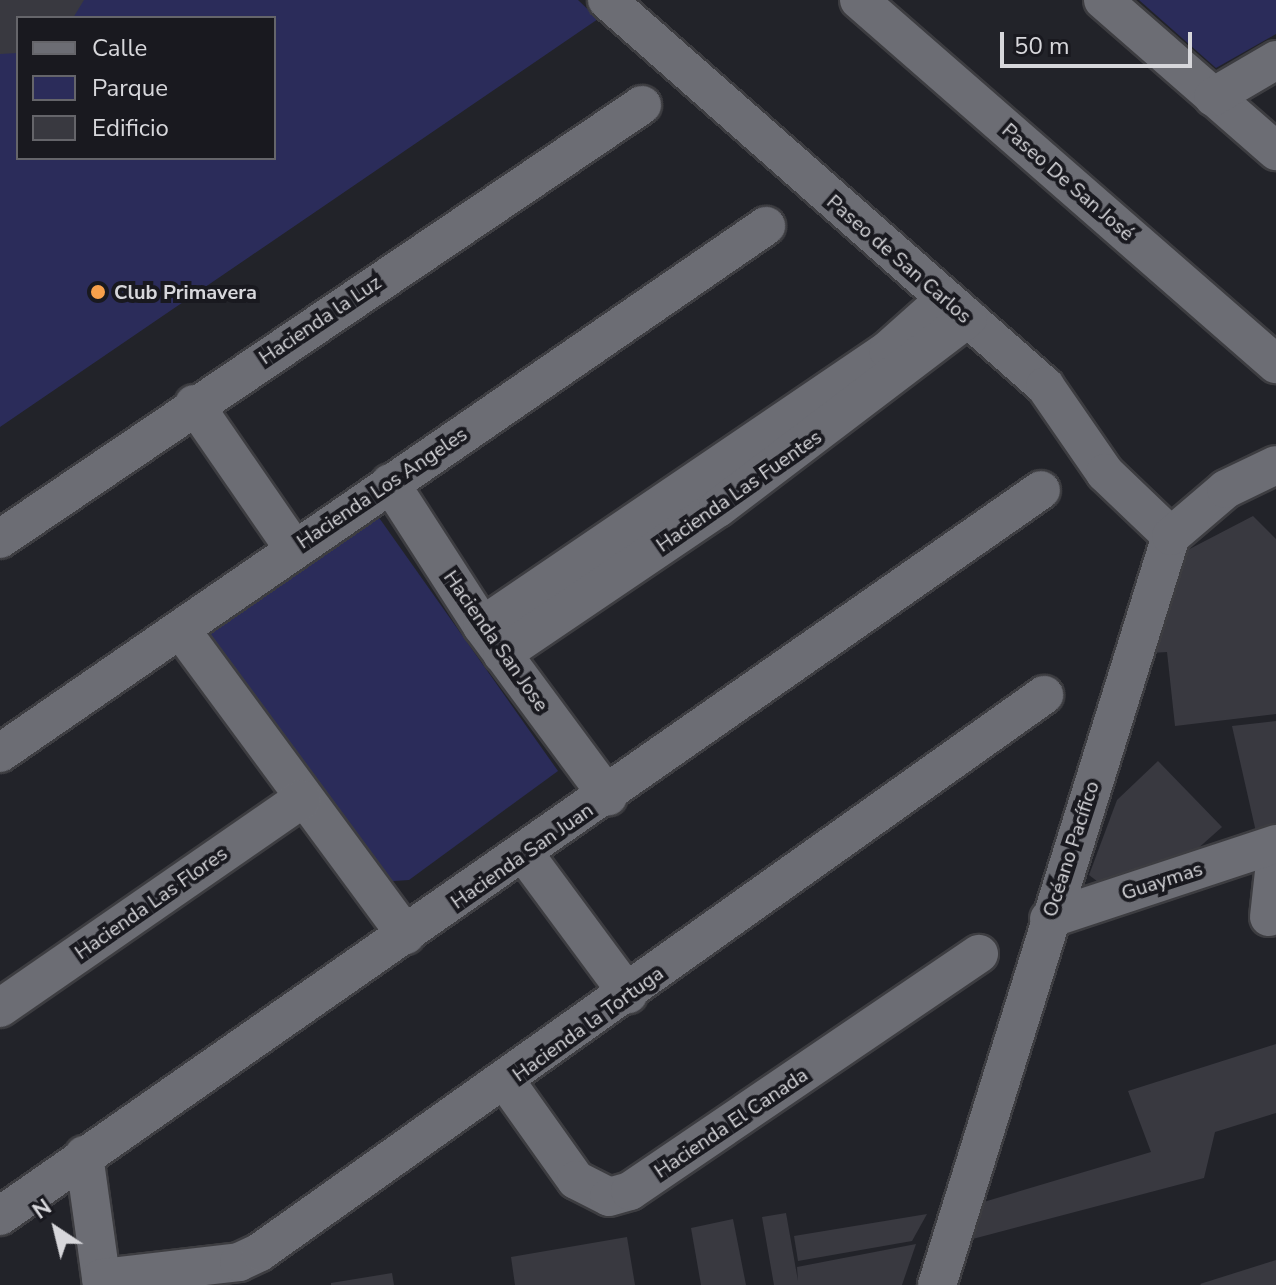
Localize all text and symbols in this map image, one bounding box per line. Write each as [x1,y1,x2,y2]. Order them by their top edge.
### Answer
legend [16,16,276,160]
scale bar [1004,16,1196,66]
text: 50 m [1014,30,1070,62]
text: Calle [92,32,147,64]
text: Parque [92,72,168,104]
text: Edificio [92,112,169,144]
street label: Paseo De San José [997,118,1139,246]
street label: Paseo de San Carlos [822,190,976,328]
street label: Hacienda la Luz [254,270,386,370]
place label: Club Primavera [114,280,257,304]
marker: Club Primavera [89,283,107,301]
street label: Hacienda Los Angeles [292,422,472,554]
street label: Hacienda Las Fuentes [652,425,826,557]
street label: Hacienda San Jose [438,566,554,716]
street label: Océano Pacífico [1038,778,1104,920]
street label: Hacienda San Juan [446,798,598,914]
street label: Hacienda Las Flores [70,841,232,965]
street label: Guaymas [1118,857,1206,905]
street label: Hacienda la Tortuga [508,961,668,1087]
street label: Hacienda El Canada [650,1063,812,1183]
north arrow [16,1189,96,1269]
text: N [27,1192,58,1226]

